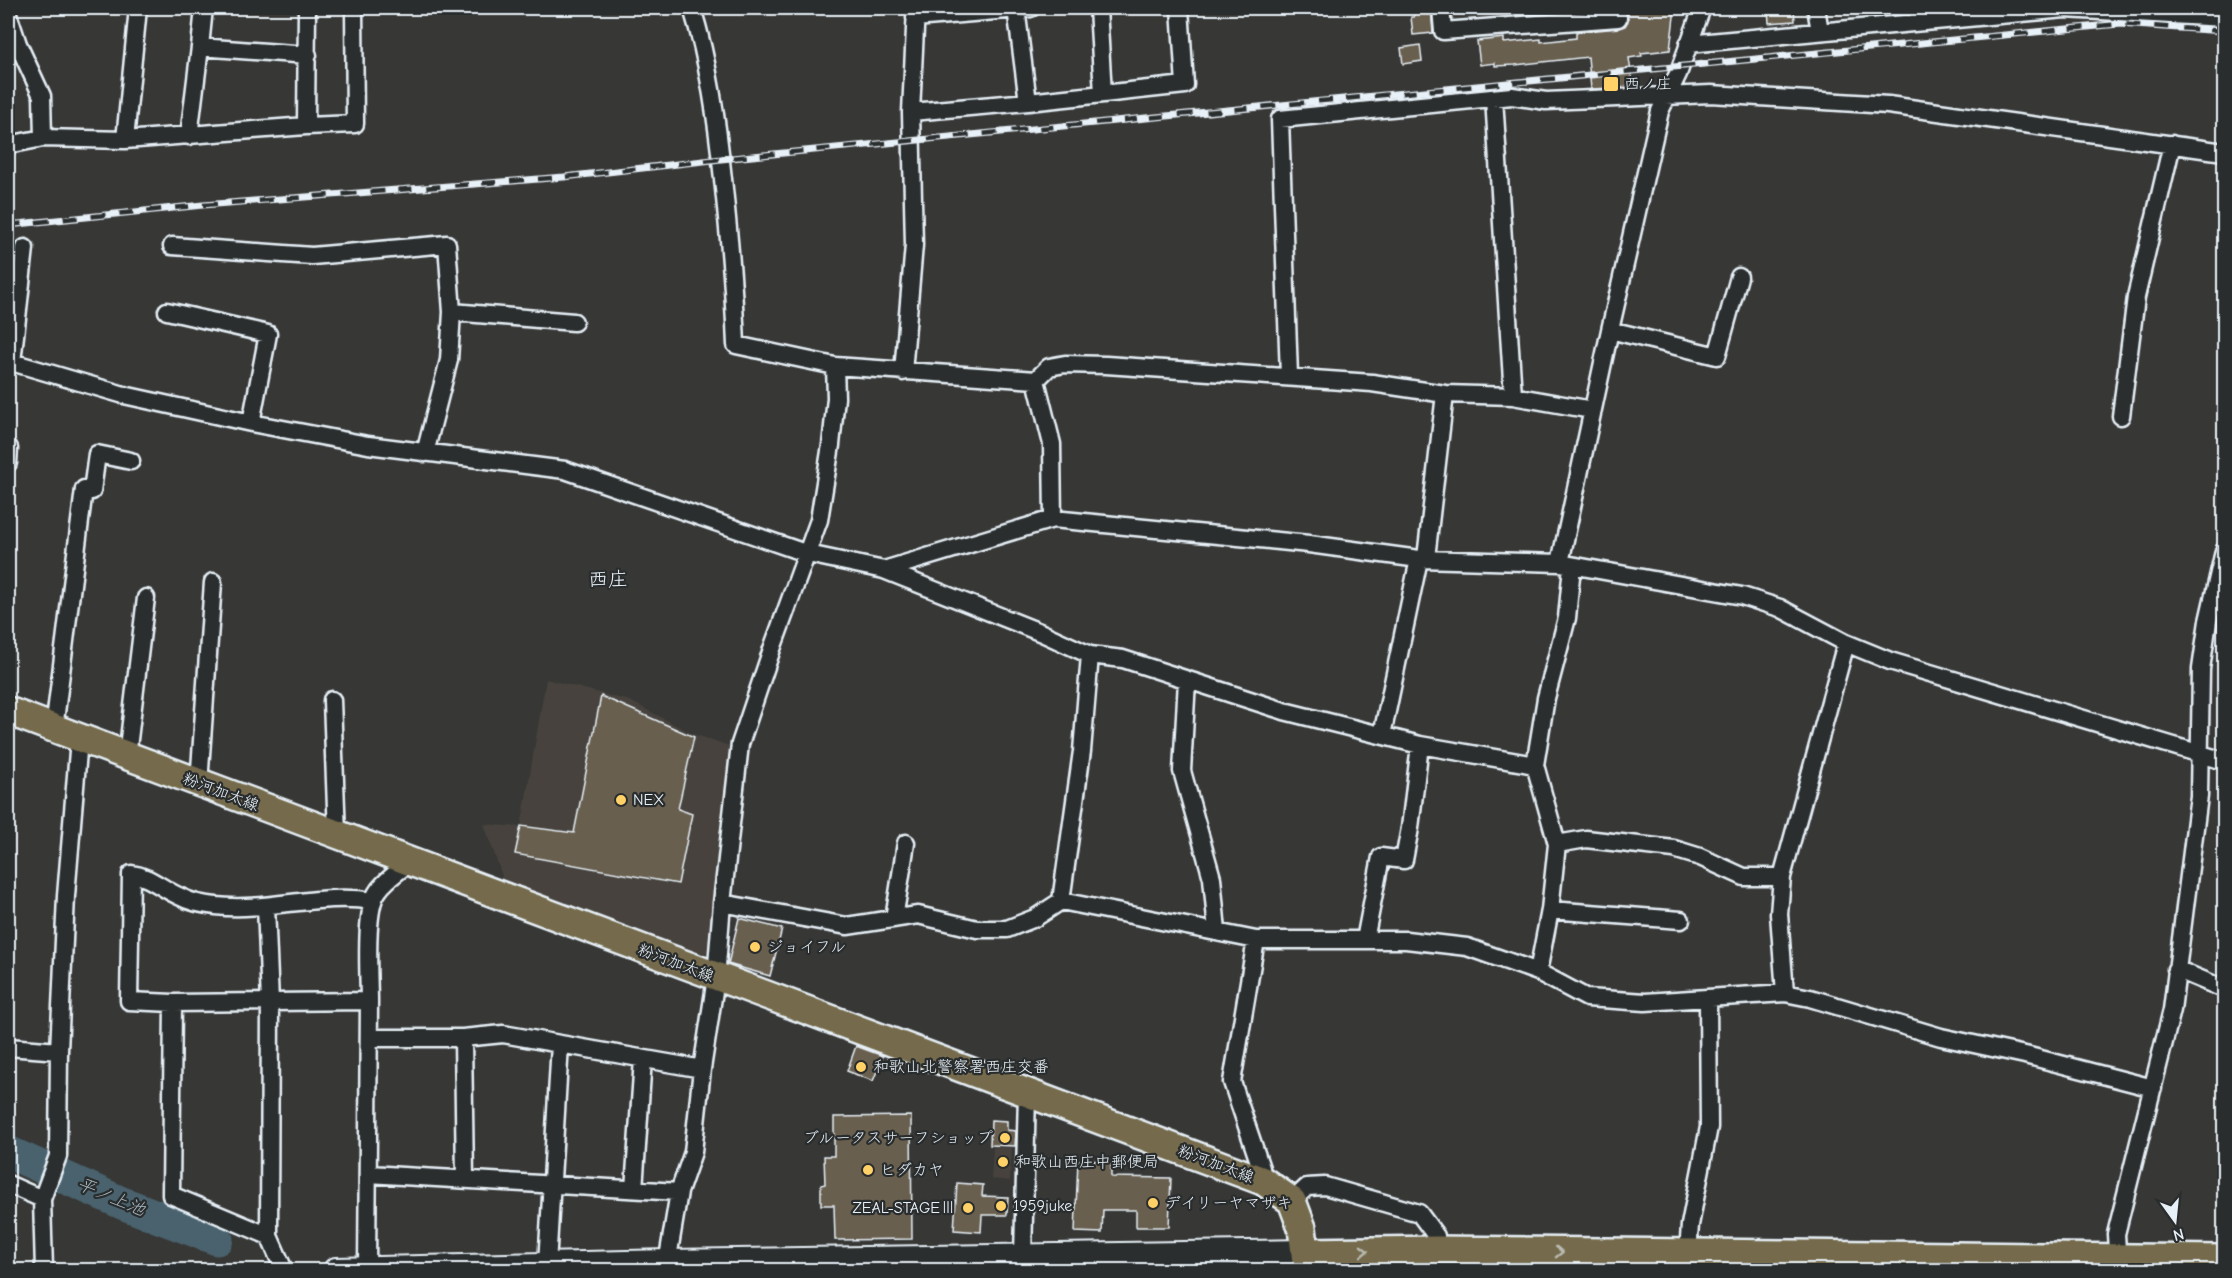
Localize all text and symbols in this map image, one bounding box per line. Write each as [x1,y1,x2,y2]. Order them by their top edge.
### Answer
marker: 西ノ庄 [1602,75,1620,93]
place label: 西ノ庄 [1624,75,1672,93]
district label: 西庄 [588,568,628,591]
street label: 粉河加太線 [180,769,262,815]
place label: NEX [633,791,664,809]
marker: NEX [614,793,628,807]
place label: ジョイフル [767,938,846,956]
street label: 粉河加太線 [635,940,717,986]
marker: ジョイフル [748,940,762,954]
place label: 和歌山北警察署西庄交番 [873,1058,1049,1076]
marker: 和歌山北警察署西庄交番 [854,1060,868,1074]
place label: ブルータスサーフショップ [803,1129,993,1147]
marker: ブルータスサーフショップ [998,1131,1012,1145]
street label: 粉河加太線 [1175,1141,1257,1187]
place label: 和歌山西庄中郵便局 [1015,1153,1159,1171]
marker: 和歌山西庄中郵便局 [996,1155,1010,1169]
place label: ヒダカヤ [880,1161,944,1179]
marker: ヒダカヤ [861,1163,875,1177]
water label: 平ノ上池 [74,1173,149,1221]
north arrow [2145,1191,2205,1251]
place label: デイリーヤマザキ [1165,1194,1292,1212]
marker: デイリーヤマザキ [1146,1196,1160,1210]
place label: 1959juke [1013,1197,1072,1215]
place label: ZEAL-STAGEⅢ [852,1199,956,1217]
marker: 1959juke [994,1199,1008,1213]
marker: ZEAL-STAGEⅢ [961,1201,975,1215]
text: N [2171,1224,2186,1245]
one-way arrow [1360,1245,1369,1257]
one-way arrow [1555,1245,1564,1258]

